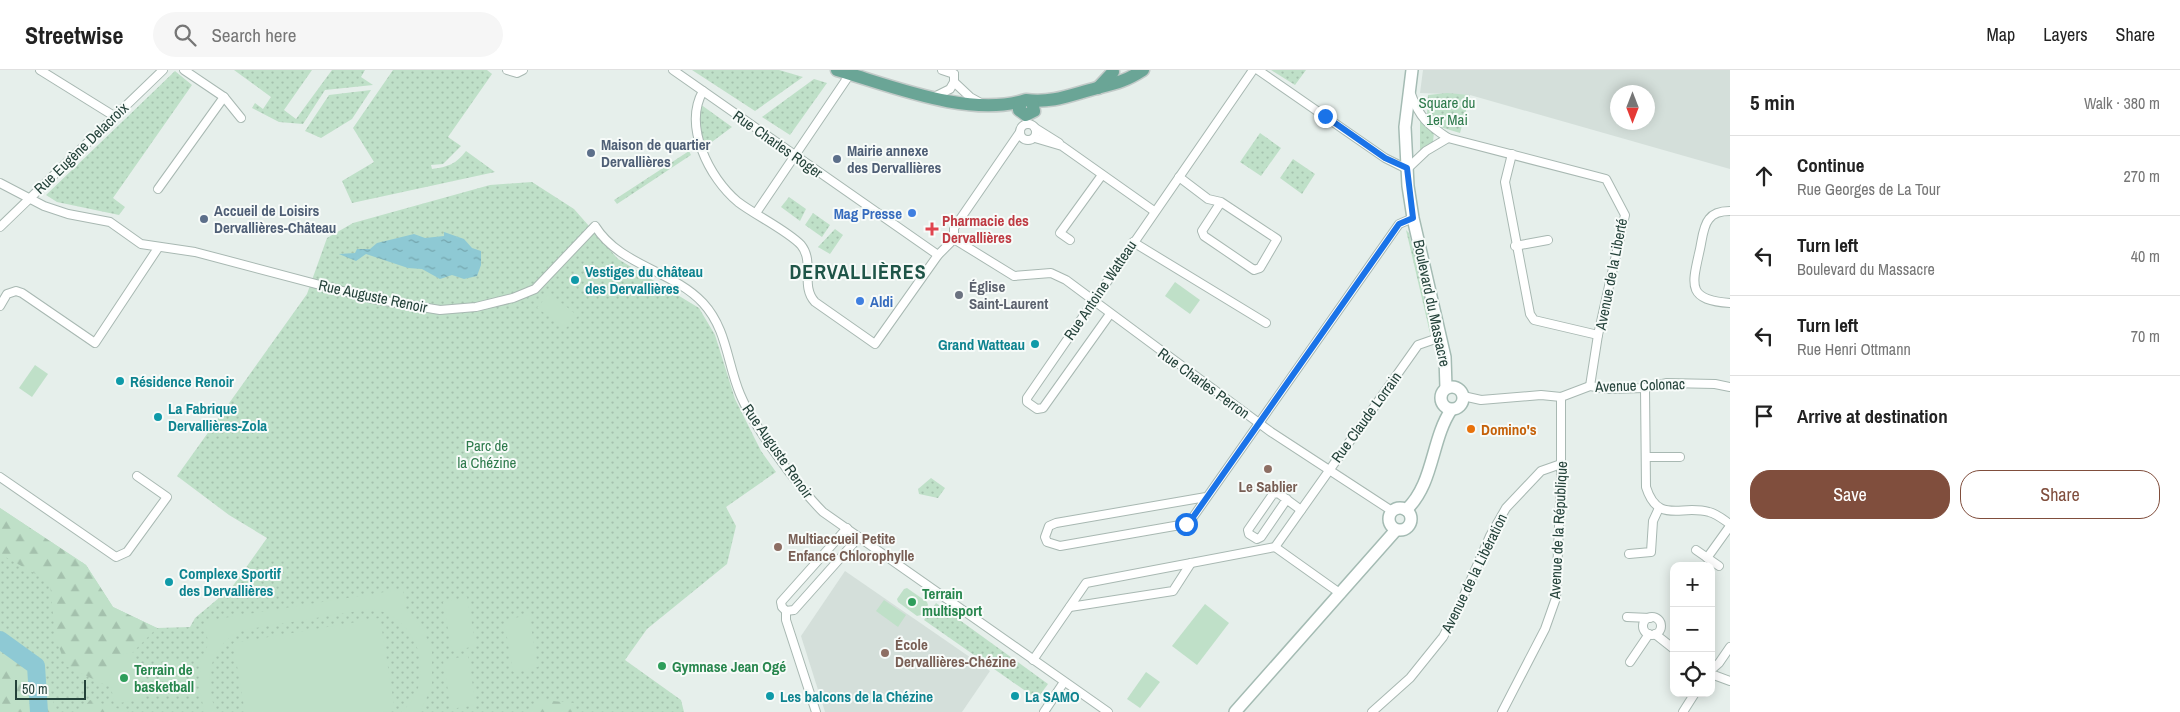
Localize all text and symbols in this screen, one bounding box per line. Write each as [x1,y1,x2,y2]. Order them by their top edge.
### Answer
search box [153,12,503,57]
text: Streetwise [25,19,123,51]
icon: search [171,21,199,49]
text: Search here [211,22,296,48]
text: Map [1987,22,2015,47]
text: Layers [2043,22,2088,47]
text: Share [2116,22,2155,47]
north arrow [1610,85,1655,130]
text: 5 min [1750,88,1795,117]
park label: Square du 1er Mai [1419,92,1475,130]
text: Walk · 380 m [2084,92,2160,114]
street label: Rue Eugène Delacroix [29,97,133,199]
street label: Rue Charles Roger [729,105,827,183]
route end [1314,105,1337,128]
place label: Maison de quartier Dervallières [601,134,711,172]
place label: Mairie annexe des Dervallières [847,140,942,178]
marker: Maison de quartier Dervallières [585,147,597,159]
text: Continue [1797,152,1865,178]
marker: Mairie annexe des Dervallières [831,153,843,165]
icon: ahead [1750,162,1778,190]
text: 270 m [2124,165,2160,187]
text: Rue Georges de La Tour [1797,178,1940,200]
place label: Accueil de Loisirs Dervallières-Château [214,200,336,238]
place label: Mag Presse [834,203,902,224]
marker: Mag Presse [906,207,918,219]
place label: Pharmacie des Dervallières [942,210,1029,248]
marker: Accueil de Loisirs Dervallières-Château [198,213,210,225]
street label: Avenue de la Liberté [1590,216,1632,333]
marker: Pharmacie des Dervallières [926,223,938,235]
text: Turn left [1797,232,1858,258]
street label: Rue Antoine Watteau [1059,236,1141,344]
street label: Boulevard du Massacre [1408,238,1456,369]
icon: left [1750,242,1778,270]
text: 40 m [2131,245,2160,267]
district label: DERVALLIÈRES [789,258,927,285]
text: Boulevard du Massacre [1797,258,1935,280]
place label: Vestiges du château des Dervallières [585,261,703,299]
street label: Rue Auguste Renoir [317,274,429,318]
marker: Vestiges du château des Dervallières [569,274,581,286]
place label: Église Saint-Laurent [969,276,1048,314]
marker: Église Saint-Laurent [953,289,965,301]
place label: Aldi [870,291,893,312]
marker: Aldi [854,295,866,307]
text: Turn left [1797,312,1858,338]
icon: left [1750,322,1778,350]
text: 70 m [2131,325,2160,347]
place label: Grand Watteau [938,334,1025,355]
marker: Grand Watteau [1029,338,1041,350]
text: Rue Henri Ottmann [1797,338,1911,360]
street label: Rue Charles Perron [1154,343,1254,423]
street label: Rue Claude Lorrain [1326,367,1406,467]
place label: Résidence Renoir [130,371,234,392]
street label: Avenue Colonac [1594,373,1685,397]
marker: Résidence Renoir [114,375,126,387]
place label: La Fabrique Dervallières-Zola [168,398,267,436]
street label: Rue Auguste Renoir [738,400,818,502]
icon: arrive [1750,402,1778,430]
text: Arrive at destination [1797,403,1948,429]
marker: La Fabrique Dervallières-Zola [152,411,164,423]
place label: Domino's [1481,419,1537,440]
marker: Domino's [1465,423,1477,435]
park label: Parc de la Chézine [458,435,517,473]
street label: Avenue de la République [1544,460,1572,600]
marker: Le Sablier [1262,463,1274,475]
button: Save [1750,470,1950,519]
button: Share [1960,470,2160,519]
place label: Le Sablier [1239,476,1298,497]
street label: Avenue de la Libération [1436,510,1512,637]
route start [1175,513,1198,536]
place label: Multiaccueil Petite Enfance Chlorophylle [788,528,915,566]
marker: Multiaccueil Petite Enfance Chlorophylle [772,541,784,553]
map controls [1670,562,1715,697]
button: + [1670,562,1715,607]
place label: Complexe Sportif des Dervallières [179,563,282,601]
marker: Complexe Sportif des Dervallières [163,576,175,588]
place label: Terrain multisport [922,583,982,621]
marker: Terrain multisport [906,596,918,608]
button: − [1670,607,1715,652]
place label: École Dervallières-Chézine [895,634,1016,672]
marker: École Dervallières-Chézine [879,647,891,659]
button: locate [1670,652,1715,697]
place label: Gymnase Jean Ogé [672,656,786,677]
place label: Terrain de basketball [134,659,194,697]
marker: Gymnase Jean Ogé [656,660,668,672]
marker: Terrain de basketball [118,672,130,684]
scale bar [15,677,86,700]
text: 50 m [22,680,48,698]
place label: Les balcons de la Chézine [780,686,933,707]
place label: La SAMO [1025,686,1080,707]
marker: Les balcons de la Chézine [764,690,776,702]
marker: La SAMO [1009,690,1021,702]

